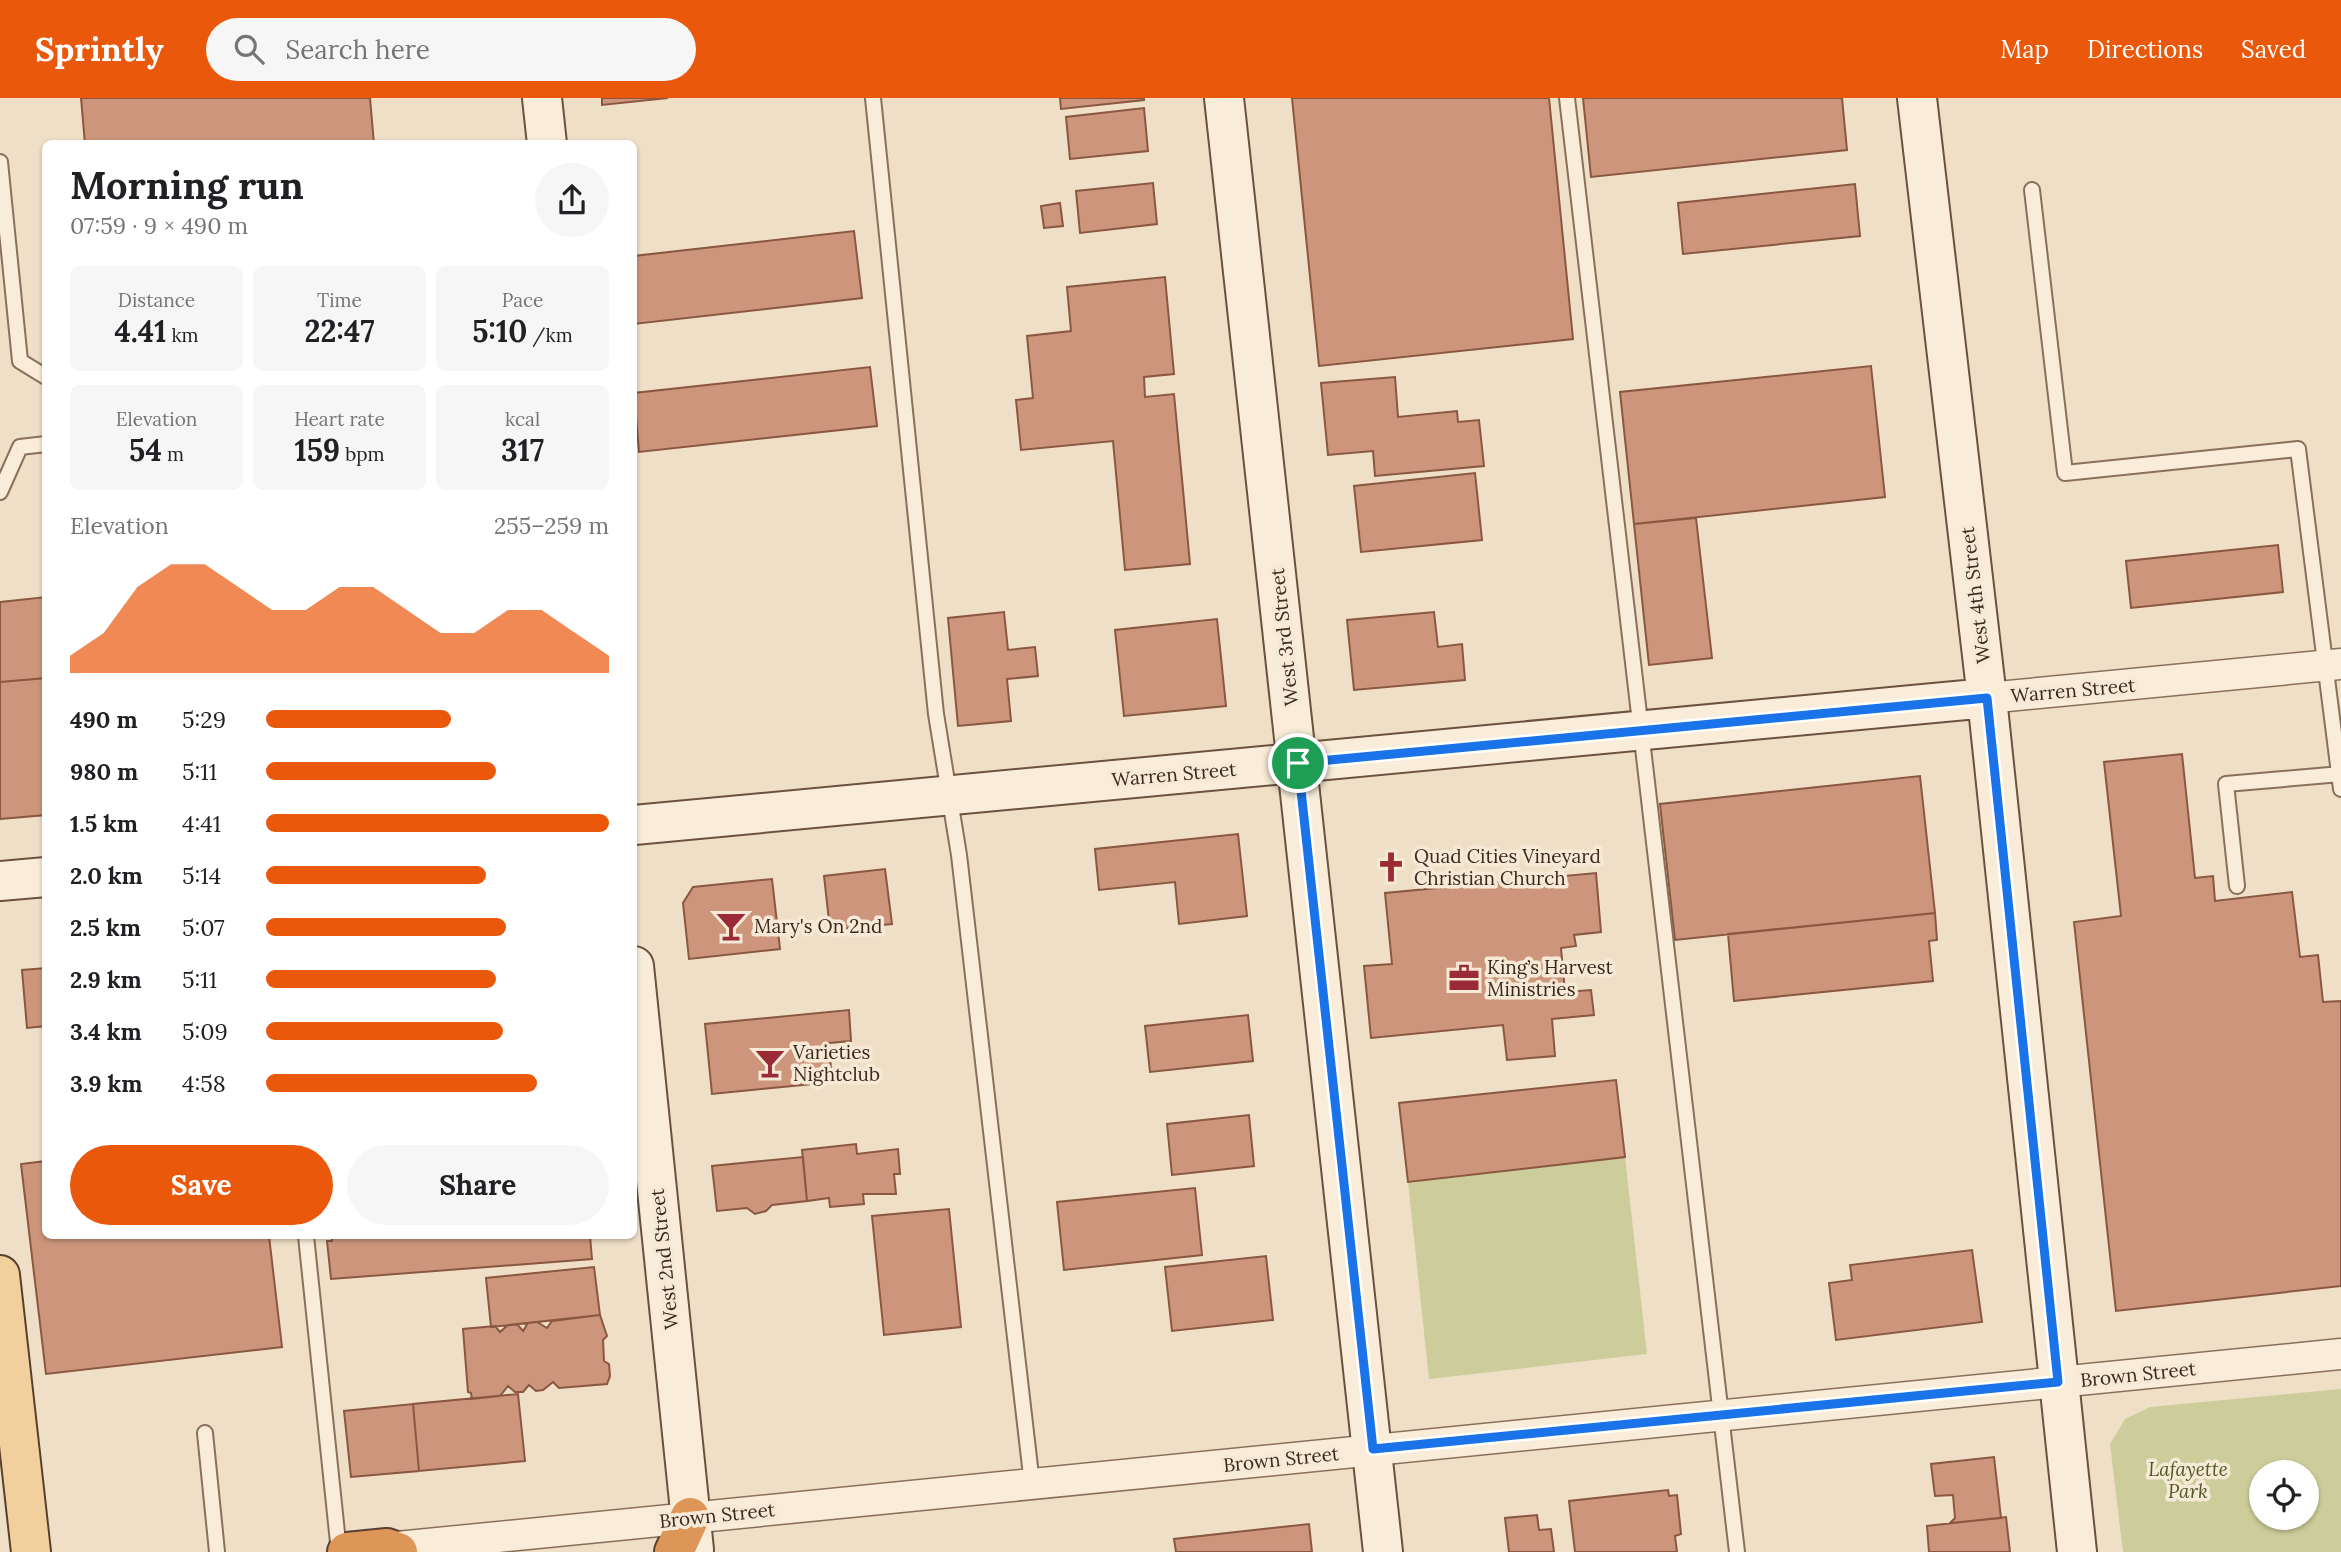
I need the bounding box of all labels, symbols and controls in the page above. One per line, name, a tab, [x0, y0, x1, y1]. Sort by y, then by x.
search box	[206, 18, 696, 81]
text: Sprintly	[35, 28, 164, 70]
icon: search	[230, 30, 268, 68]
text: Search here	[286, 33, 430, 66]
text: Map	[2000, 34, 2049, 65]
text: Directions	[2087, 34, 2203, 65]
text: Saved	[2241, 34, 2306, 65]
text: Morning run	[70, 161, 304, 209]
button: share	[535, 163, 609, 237]
text: 07:59 · 9 × 490 m	[70, 211, 248, 240]
text: Distance	[118, 288, 195, 312]
text: Time	[317, 288, 362, 312]
text: Pace	[502, 288, 543, 312]
text: 4.41	[114, 312, 166, 350]
text: 22:47	[305, 312, 374, 350]
text: 5:10	[472, 312, 527, 350]
text: km	[166, 323, 199, 347]
text: /km	[527, 323, 573, 347]
text: Elevation	[116, 407, 197, 431]
text: Heart rate	[294, 407, 385, 431]
text: kcal	[505, 407, 540, 431]
text: 54	[129, 431, 162, 469]
text: 159	[294, 431, 340, 469]
text: 317	[501, 431, 544, 469]
text: m	[162, 442, 184, 466]
text: bpm	[340, 442, 385, 466]
text: Elevation	[70, 511, 169, 540]
text: 255–259 m	[494, 511, 609, 540]
street label: West 4th Street	[1955, 525, 1995, 665]
street label: West 3rd Street	[1265, 566, 1303, 707]
street label: Warren Street	[2010, 673, 2137, 707]
text: 490 m	[70, 705, 138, 734]
text: 5:29	[182, 705, 226, 734]
pin	[1268, 733, 1328, 793]
icon: arrive	[1279, 744, 1317, 782]
text: 980 m	[70, 757, 138, 786]
text: 5:11	[182, 757, 217, 786]
street label: Warren Street	[1111, 757, 1238, 791]
text: 1.5 km	[70, 809, 138, 838]
text: 4:41	[182, 809, 221, 838]
place label: Quad Cities Vineyard Christian Church	[1414, 844, 1601, 890]
church icon: Quad Cities Vineyard Christian Church	[1374, 850, 1408, 884]
text: 2.0 km	[70, 861, 143, 890]
text: 5:14	[182, 861, 221, 890]
bar icon: Mary's On 2nd	[714, 909, 748, 943]
text: 2.5 km	[70, 913, 141, 942]
text: 5:07	[182, 913, 225, 942]
place label: Mary's On 2nd	[754, 914, 882, 938]
place label: King’s Harvest Ministries	[1487, 955, 1614, 1001]
office icon: King’s Harvest Ministries	[1447, 961, 1481, 995]
text: 2.9 km	[70, 965, 142, 994]
text: 5:11	[182, 965, 217, 994]
text: 3.4 km	[70, 1017, 142, 1046]
text: 5:09	[182, 1017, 228, 1046]
place label: Varieties Nightclub	[792, 1040, 880, 1086]
bar icon: Varieties Nightclub	[753, 1046, 787, 1080]
text: 3.9 km	[70, 1069, 142, 1098]
text: 4:58	[182, 1069, 226, 1098]
button: Save	[70, 1145, 333, 1225]
button: Share	[347, 1145, 609, 1225]
street label: West 2nd Street	[645, 1187, 683, 1331]
street label: Brown Street	[2079, 1356, 2198, 1392]
street label: Brown Street	[1222, 1441, 1341, 1477]
park label: Lafayette Park	[2148, 1457, 2228, 1503]
map controls	[2249, 1460, 2319, 1530]
button: locate	[2249, 1460, 2319, 1530]
street label: Brown Street	[658, 1497, 777, 1533]

